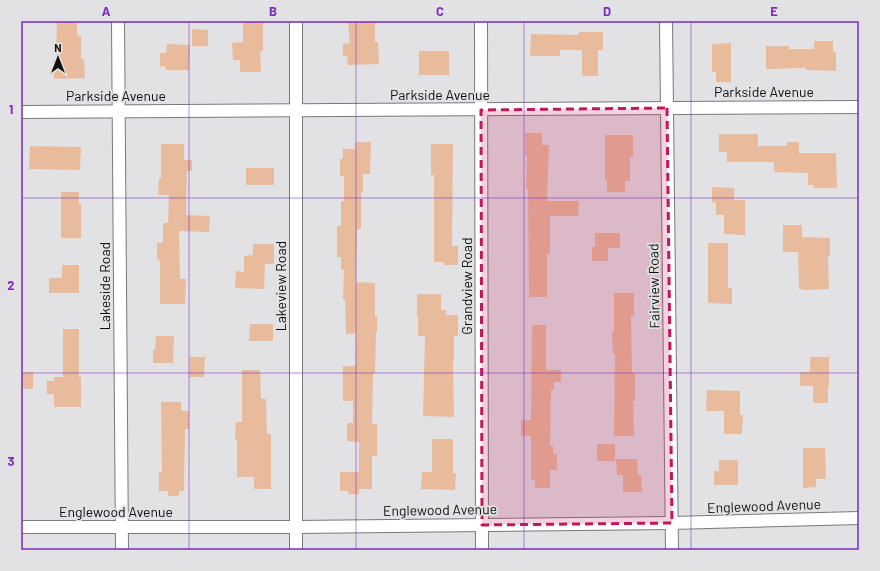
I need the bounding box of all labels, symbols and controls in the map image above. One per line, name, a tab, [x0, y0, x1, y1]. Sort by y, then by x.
text: A	[102, 3, 111, 19]
text: B	[269, 3, 277, 19]
text: C	[436, 3, 444, 19]
text: D	[603, 3, 611, 19]
text: E	[770, 3, 778, 19]
north arrow	[38, 38, 78, 78]
text: N	[54, 41, 62, 54]
street label: Parkside Avenue	[714, 83, 814, 100]
street label: Parkside Avenue	[390, 86, 490, 103]
street label: Parkside Avenue	[66, 87, 166, 104]
text: 1	[9, 101, 13, 117]
street label: Grandview Road	[458, 237, 475, 335]
street label: Lakeview Road	[272, 241, 289, 331]
street label: Lakeside Road	[96, 242, 113, 330]
street label: Fairview Road	[644, 243, 663, 329]
text: 2	[7, 277, 15, 293]
text: 3	[7, 453, 15, 469]
street label: Englewood Avenue	[707, 495, 821, 516]
street label: Englewood Avenue	[383, 500, 497, 519]
street label: Englewood Avenue	[59, 503, 173, 520]

